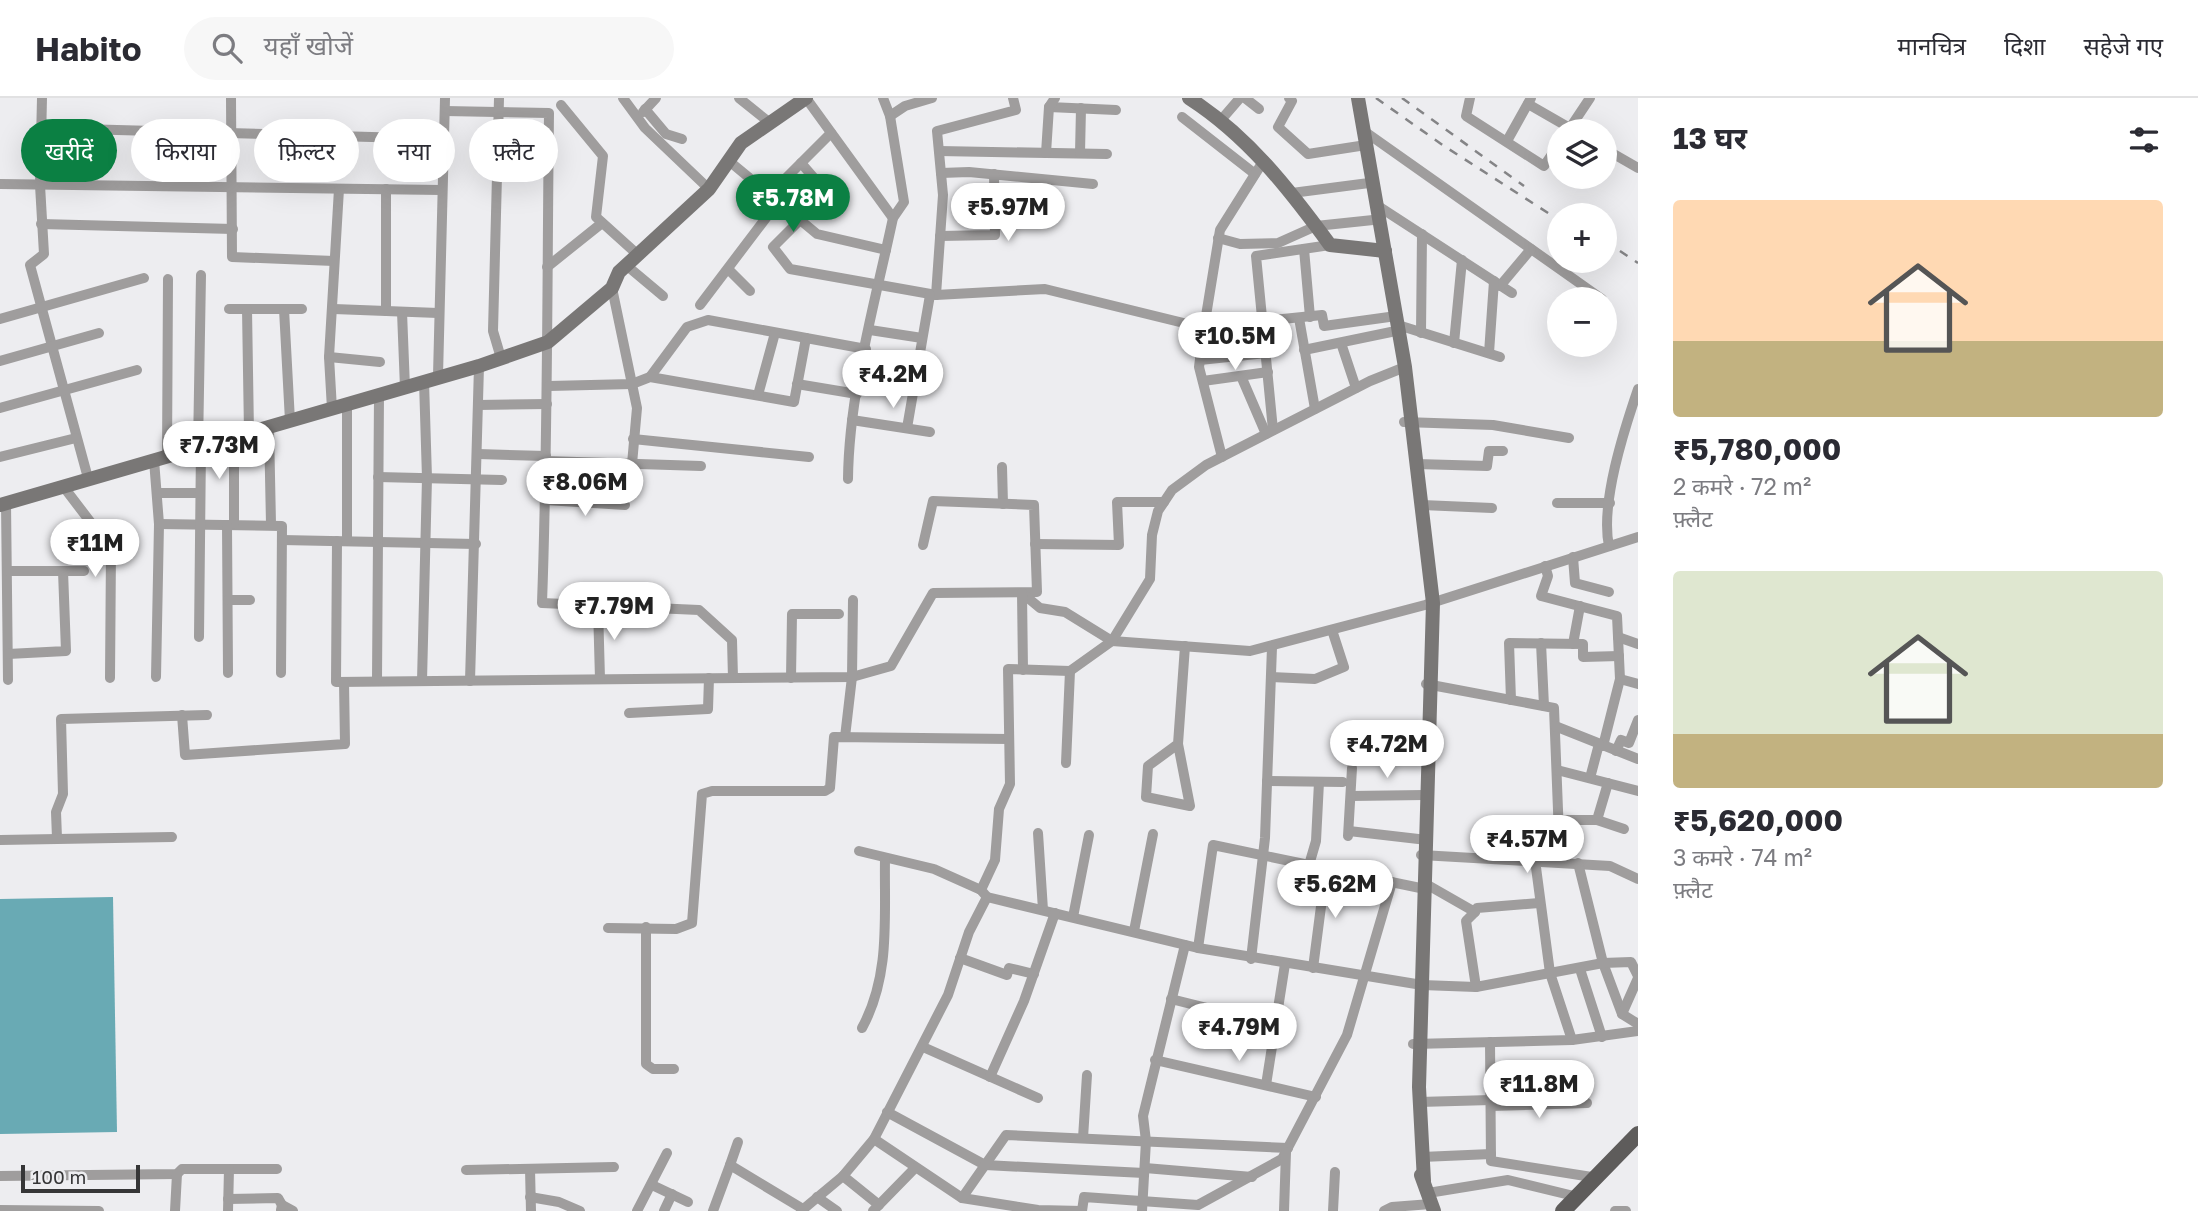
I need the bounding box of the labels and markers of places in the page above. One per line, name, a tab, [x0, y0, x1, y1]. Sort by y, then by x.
pin: ₹5.78M	[736, 174, 850, 234]
pin: ₹5.97M	[951, 184, 1065, 243]
pin: ₹10.5M	[1178, 313, 1292, 372]
pin: ₹4.2M	[844, 350, 942, 410]
pin: ₹7.73M	[162, 422, 276, 481]
pin: ₹8.06M	[528, 458, 642, 518]
pin: ₹11M	[54, 519, 136, 579]
pin: ₹7.79M	[557, 582, 671, 642]
pin: ₹4.72M	[1330, 720, 1444, 780]
pin: ₹4.57M	[1470, 816, 1584, 875]
pin: ₹5.62M	[1278, 860, 1392, 920]
pin: ₹4.79M	[1182, 1004, 1296, 1063]
pin: ₹11.8M	[1482, 1060, 1596, 1120]

